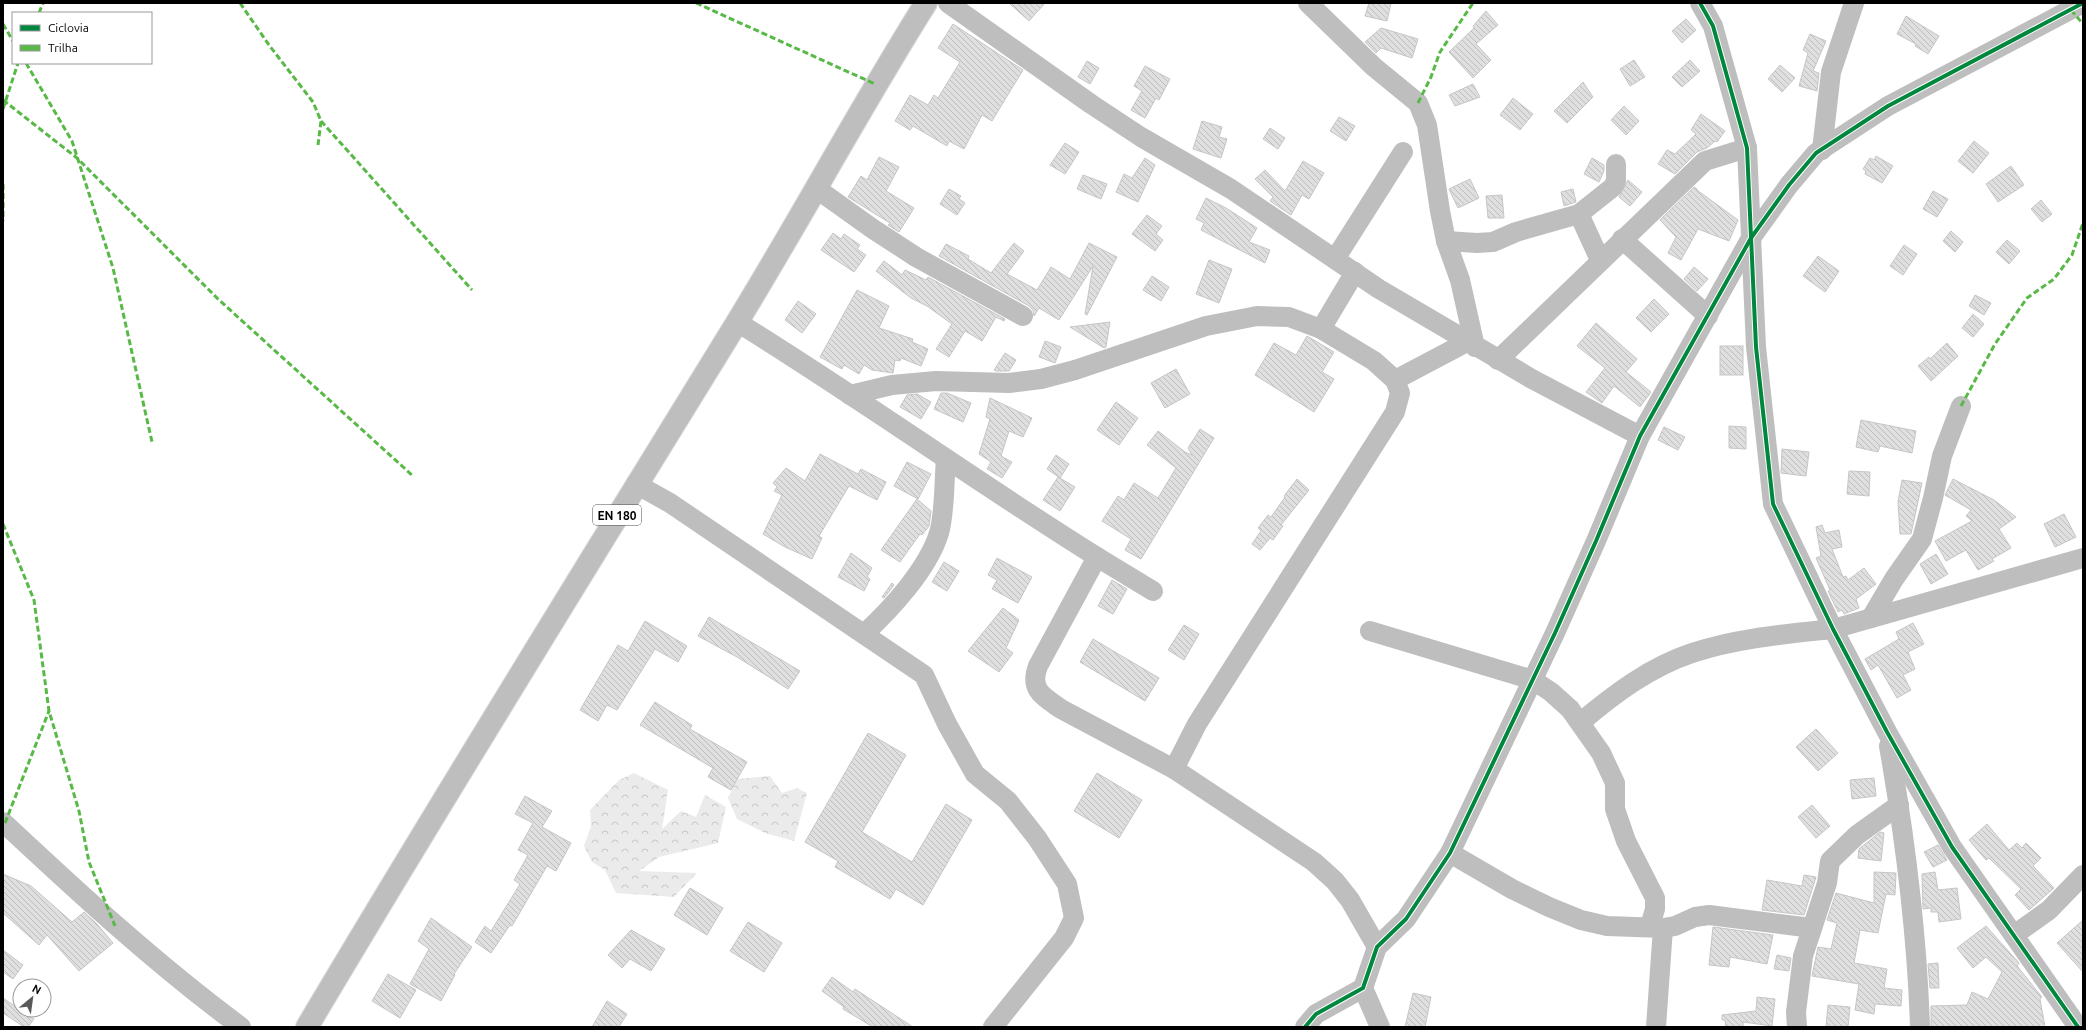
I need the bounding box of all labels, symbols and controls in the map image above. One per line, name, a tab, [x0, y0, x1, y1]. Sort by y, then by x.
legend	[12, 12, 152, 64]
text: Ciclovia	[48, 21, 89, 34]
text: Trilha	[48, 41, 78, 54]
road number: EN 180	[593, 505, 641, 525]
north arrow	[12, 978, 52, 1018]
text: N	[30, 982, 43, 996]

